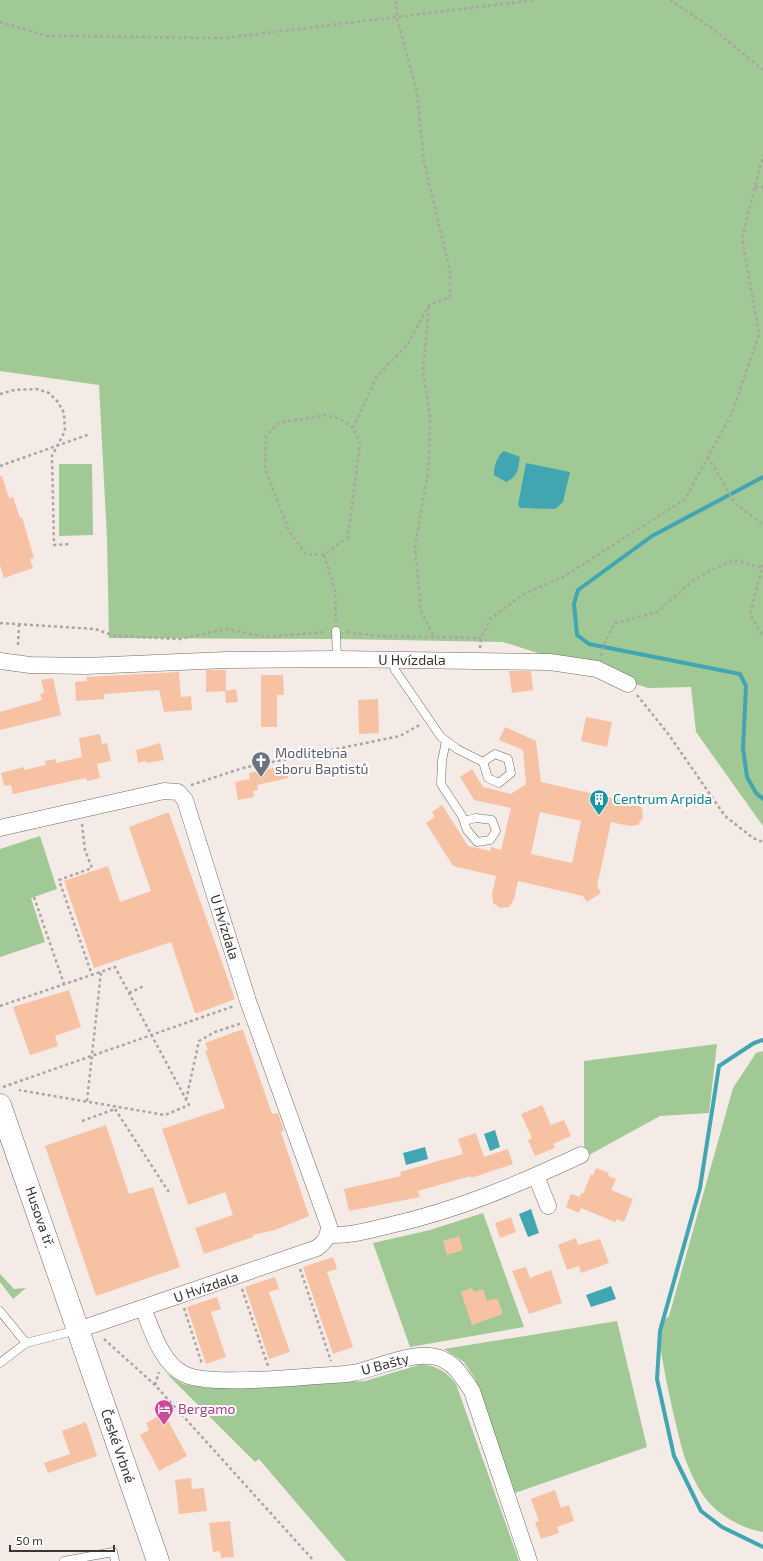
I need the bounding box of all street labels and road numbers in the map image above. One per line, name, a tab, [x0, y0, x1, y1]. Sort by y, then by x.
street label: U Hvízdala	[378, 651, 446, 668]
street label: U Hvízdala	[207, 892, 243, 962]
street label: Husova tř.	[22, 1184, 59, 1250]
street label: U Hvízdala	[171, 1268, 240, 1306]
street label: U Bašty	[359, 1349, 411, 1378]
street label: České Vrbné	[98, 1407, 139, 1485]

